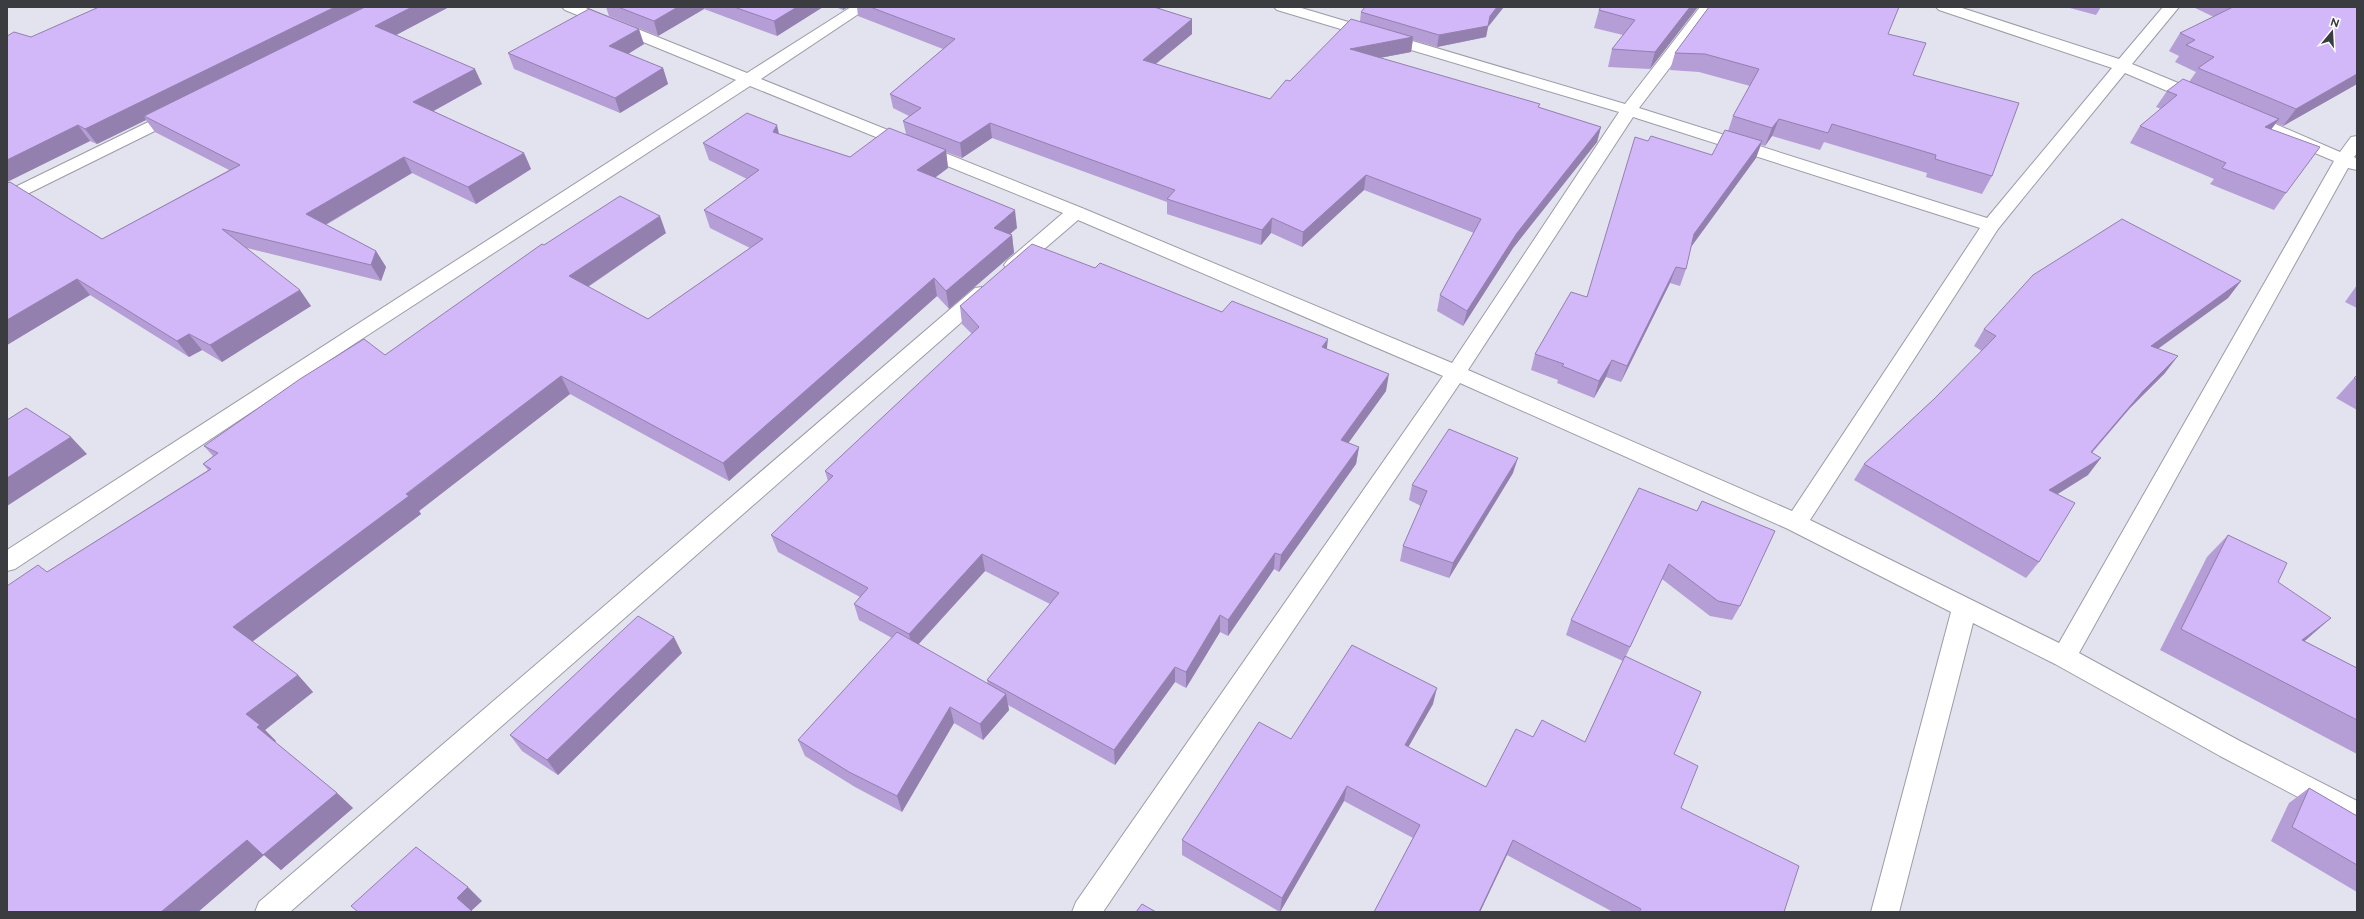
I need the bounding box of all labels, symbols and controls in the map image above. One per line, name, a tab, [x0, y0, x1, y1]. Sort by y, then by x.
north arrow	[2312, 12, 2352, 52]
text: N	[2329, 15, 2341, 30]

